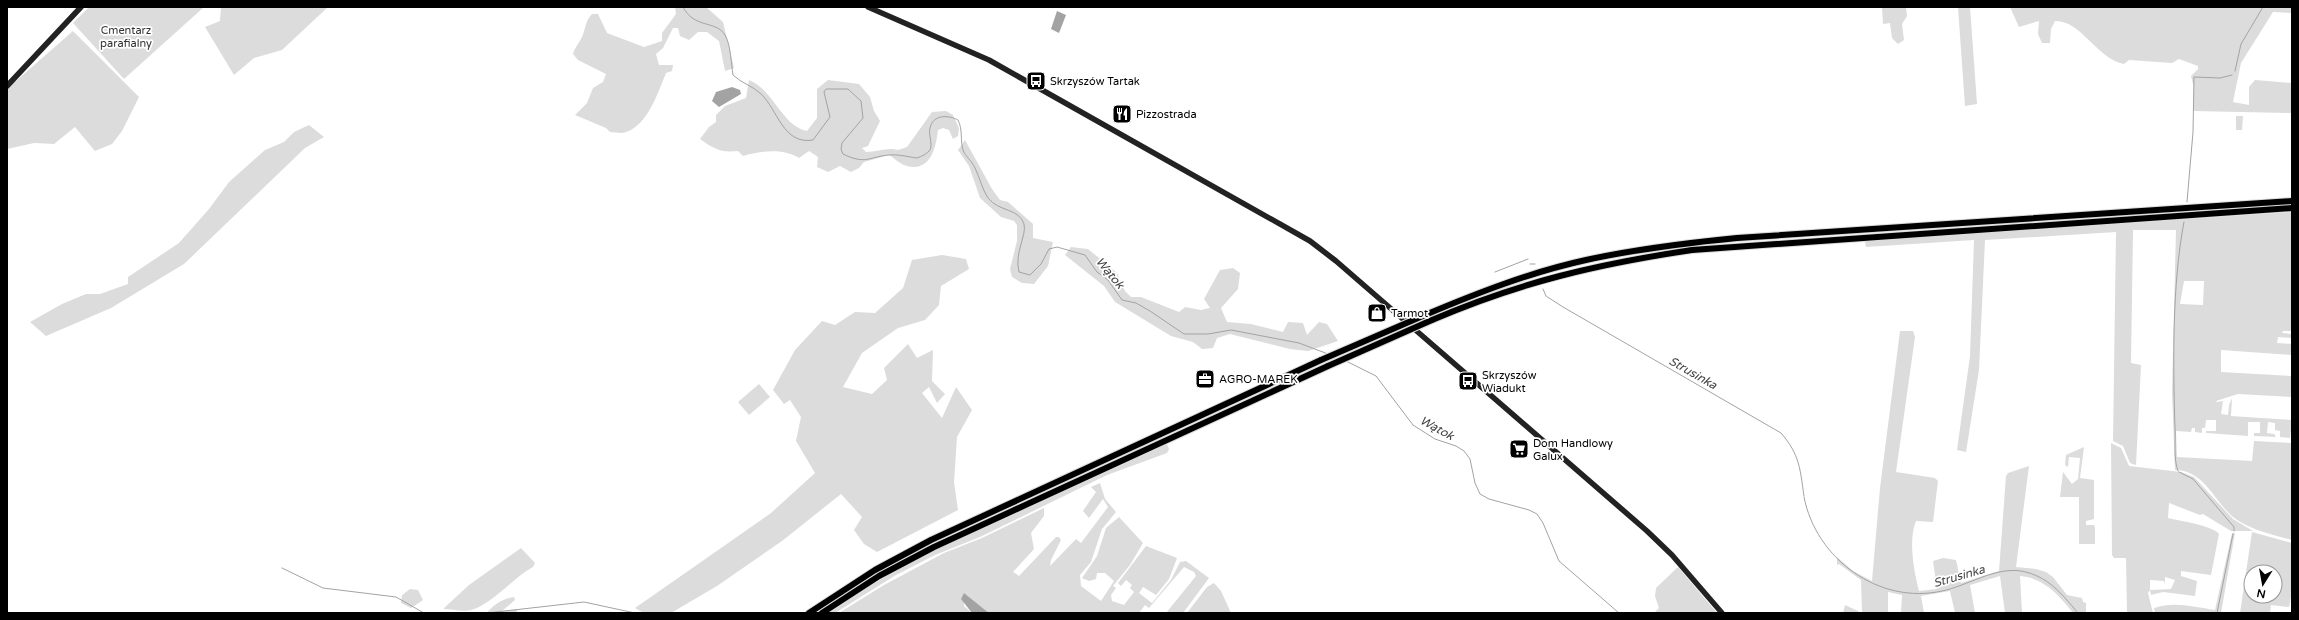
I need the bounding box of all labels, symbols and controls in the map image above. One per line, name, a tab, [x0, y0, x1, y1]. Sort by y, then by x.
park label: Cmentarz parafialny	[100, 24, 152, 50]
bus stop icon: Skrzyszów Tartak	[1025, 70, 1047, 92]
place label: Skrzyszów Tartak	[1050, 75, 1140, 88]
restaurant icon: Pizzostrada	[1111, 103, 1133, 125]
place label: Pizzostrada	[1136, 108, 1197, 121]
water label: Wątok	[1093, 255, 1128, 293]
shop icon: Tarmot	[1366, 302, 1388, 324]
place label: Tarmot	[1391, 307, 1428, 320]
water label: Strusinka	[1667, 354, 1720, 392]
office icon: AGRO-MAREK	[1194, 368, 1216, 390]
place label: Skrzyszów Wiadukt	[1482, 369, 1537, 395]
bus stop icon: Skrzyszów Wiadukt	[1457, 370, 1479, 392]
place label: AGRO-MAREK	[1219, 373, 1298, 386]
water label: Wątok	[1418, 413, 1458, 444]
place label: Dom Handlowy Galux	[1533, 437, 1613, 463]
supermarket icon: Dom Handlowy Galux	[1508, 438, 1530, 460]
water label: Strusinka	[1932, 562, 1987, 590]
north arrow	[2243, 564, 2283, 604]
text: N	[2256, 586, 2267, 601]

